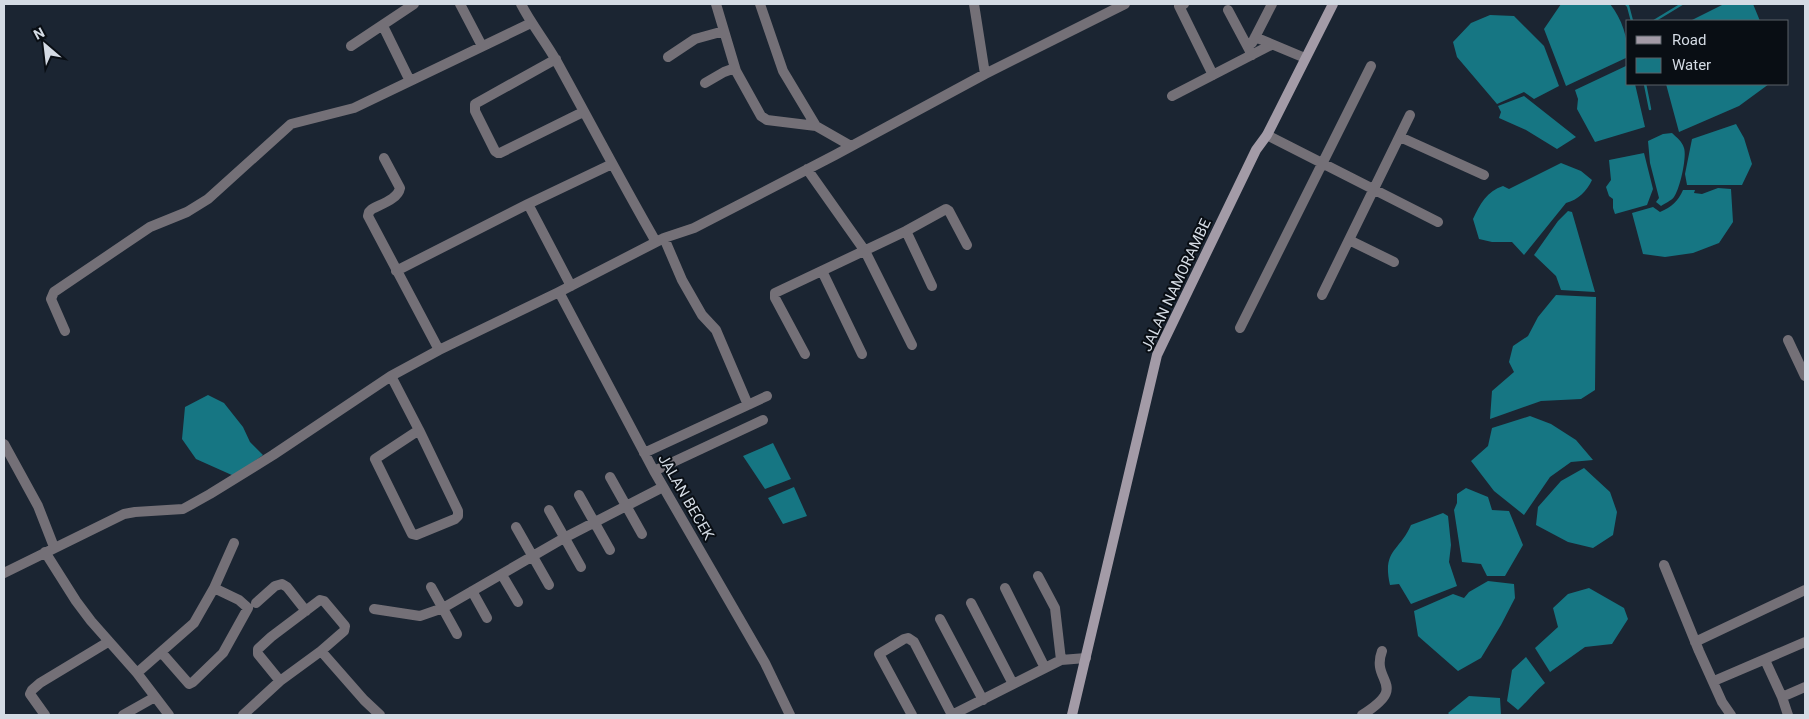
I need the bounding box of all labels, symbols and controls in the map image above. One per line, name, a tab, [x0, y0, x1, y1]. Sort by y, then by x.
north arrow	[20, 20, 70, 70]
legend	[1626, 20, 1789, 85]
text: N	[31, 24, 47, 43]
text: Road	[1672, 31, 1706, 49]
text: Water	[1672, 56, 1711, 74]
street label: JALAN NAMORAMBE	[1137, 215, 1215, 354]
street label: JALAN BECEK	[654, 451, 718, 544]

